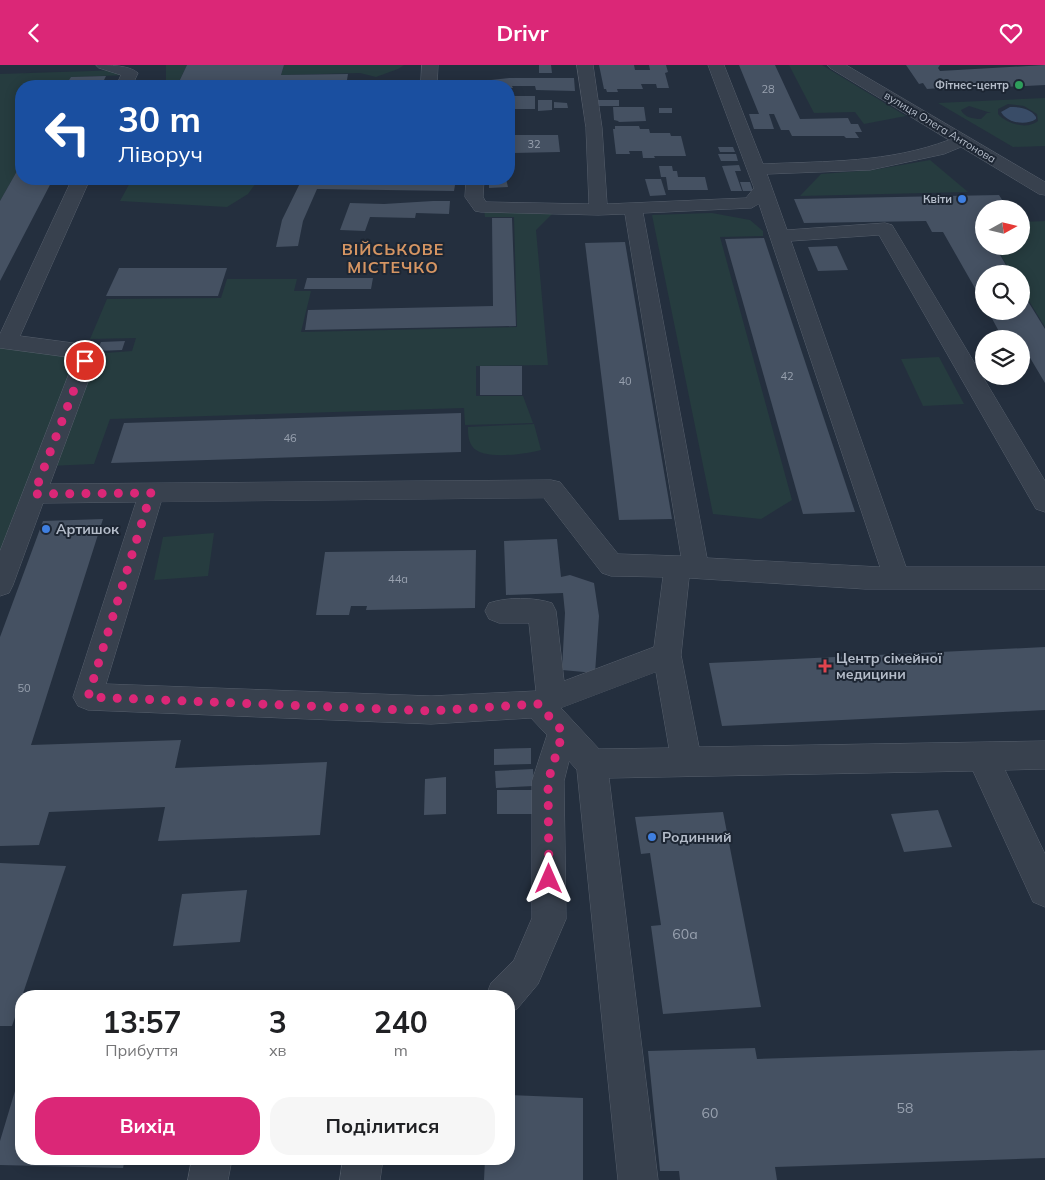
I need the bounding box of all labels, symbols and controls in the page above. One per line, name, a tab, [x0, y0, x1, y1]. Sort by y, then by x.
icon: back	[20, 19, 48, 47]
text: Drivr	[497, 19, 548, 47]
icon: heart	[997, 19, 1025, 47]
place label: Фітнес-центр	[935, 78, 1009, 92]
marker: Фітнес-центр	[1013, 79, 1025, 91]
house number: 28	[761, 82, 775, 96]
street label: вулиця Олега Антонова	[882, 88, 998, 166]
text: 30 m	[118, 97, 201, 141]
icon: left	[35, 100, 100, 165]
house number: 32	[527, 137, 541, 151]
text: Ліворуч	[118, 140, 203, 168]
place label: Квіти	[923, 192, 952, 206]
marker: Квіти	[956, 193, 968, 205]
north arrow	[975, 200, 1030, 255]
map controls	[975, 200, 1030, 385]
district label: ВІЙСЬКОВЕ МІСТЕЧКО	[342, 239, 444, 277]
button: search	[975, 265, 1030, 320]
button: layers	[975, 330, 1030, 385]
pin	[64, 340, 106, 382]
icon: arrive	[71, 347, 99, 375]
house number: 42	[780, 369, 794, 383]
house number: 40	[618, 374, 632, 388]
house number: 46	[283, 431, 297, 445]
place label: Артишок	[56, 520, 120, 538]
marker: Артишок	[40, 523, 52, 535]
house number: 44а	[388, 572, 408, 586]
place label: Центр сімейної медицини	[836, 649, 943, 683]
marker: Центр сімейної медицини	[818, 659, 832, 673]
house number: 50	[17, 681, 31, 695]
place label: Родинний	[662, 828, 732, 846]
marker: Родинний	[646, 831, 658, 843]
position arrow	[522, 852, 574, 904]
house number: 60а	[672, 925, 698, 943]
text: 13:57	[102, 1003, 182, 1041]
text: 3	[269, 1003, 287, 1041]
text: 240	[374, 1003, 428, 1041]
text: Прибуття	[105, 1040, 178, 1060]
text: хв	[269, 1040, 287, 1060]
text: m	[394, 1040, 408, 1060]
button: Вихід	[35, 1097, 260, 1155]
button: Поділитися	[270, 1097, 495, 1155]
house number: 58	[897, 1099, 913, 1117]
house number: 60	[702, 1104, 718, 1122]

